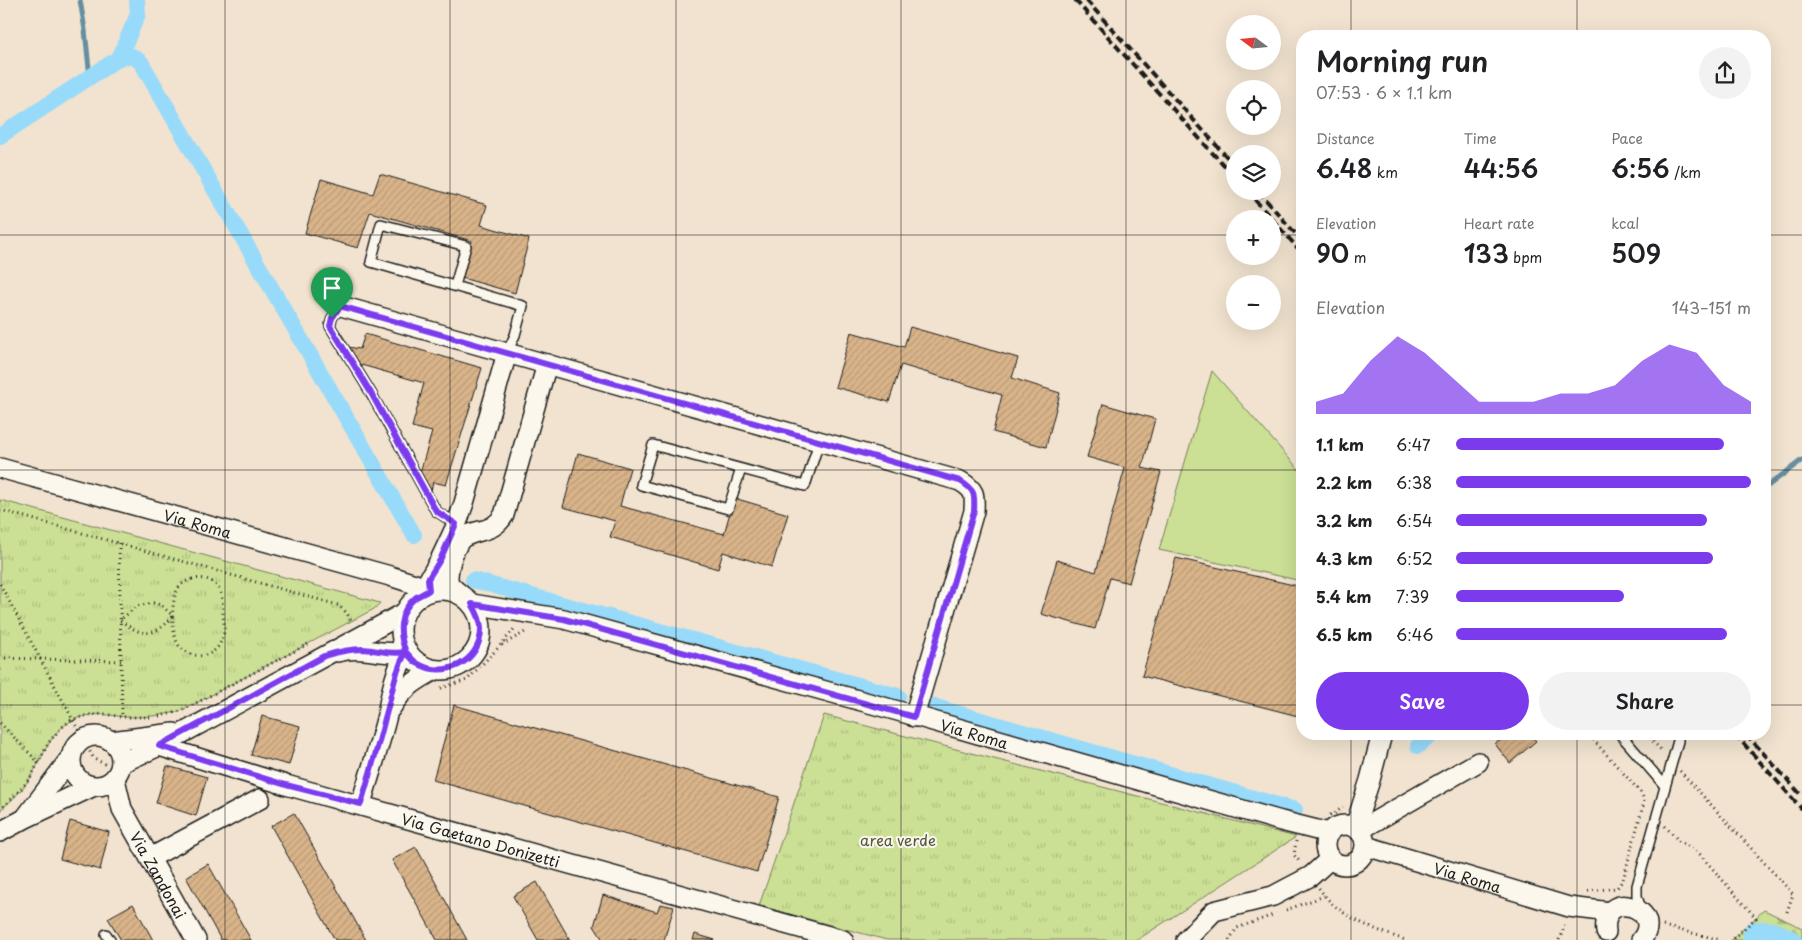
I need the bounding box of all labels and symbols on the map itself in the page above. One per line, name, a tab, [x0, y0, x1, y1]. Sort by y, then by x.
north arrow	[1226, 15, 1281, 70]
pin	[311, 267, 353, 318]
street label: Via Roma	[161, 502, 234, 543]
street label: Via Roma	[938, 712, 1011, 754]
street label: Via Gaetano Donizetti	[399, 806, 563, 872]
street label: Via Zandonai	[125, 827, 193, 922]
park label: area verde	[860, 828, 936, 851]
street label: Via Roma	[1431, 856, 1504, 898]

